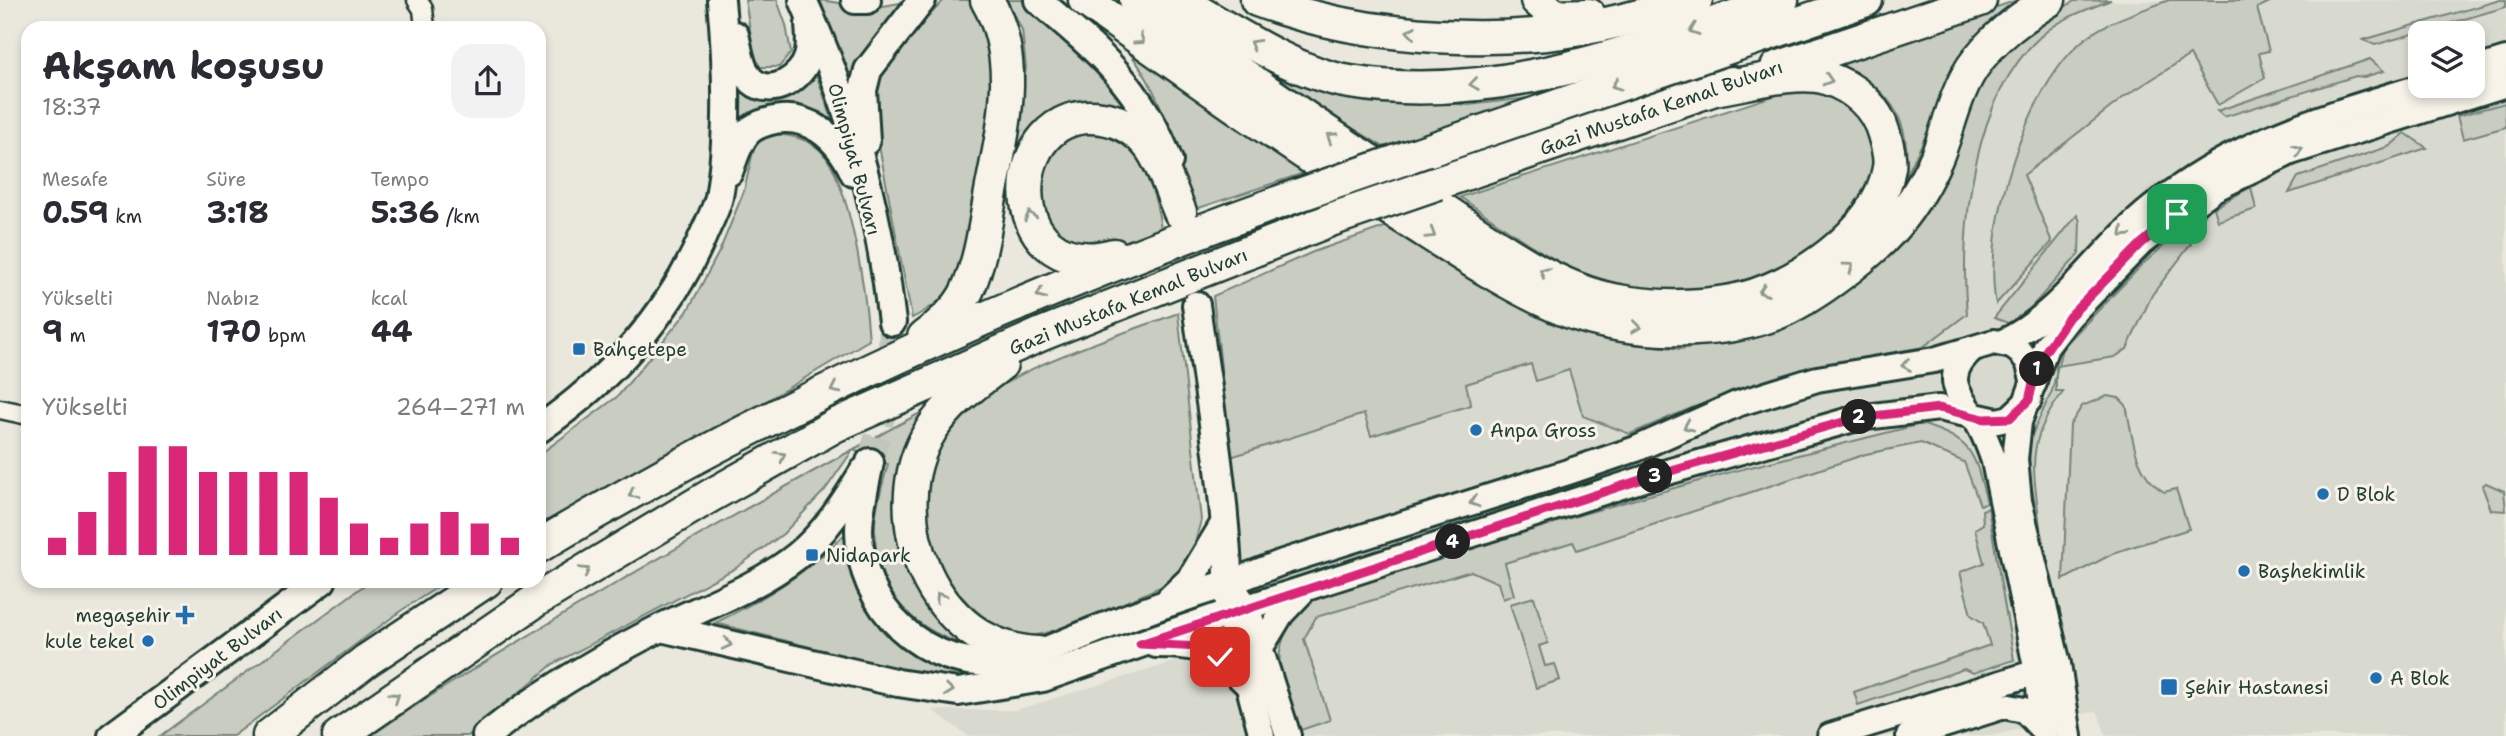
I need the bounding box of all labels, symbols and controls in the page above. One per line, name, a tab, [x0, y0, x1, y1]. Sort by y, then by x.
map controls	[2408, 21, 2485, 98]
button: layers	[2408, 21, 2485, 98]
one-way arrow	[1688, 22, 1700, 36]
one-way arrow	[1405, 25, 1417, 40]
one-way arrow	[1133, 31, 1145, 44]
one-way arrow	[1249, 39, 1262, 52]
text: Akşam koşusu	[42, 40, 325, 91]
button: share	[451, 44, 525, 118]
street label: Gazi Mustafa Kemal Bulvarı	[1536, 54, 1786, 161]
one-way arrow	[1822, 72, 1834, 87]
one-way arrow	[1468, 77, 1479, 92]
one-way arrow	[1611, 77, 1623, 91]
street label: Olimpiyat Bulvarı	[822, 80, 887, 238]
text: 18:37	[42, 92, 102, 122]
one-way arrow	[1326, 132, 1339, 145]
one-way arrow	[2291, 145, 2303, 159]
text: Mesafe	[42, 167, 108, 192]
text: Süre	[206, 167, 246, 192]
text: Tempo	[371, 167, 429, 192]
pin	[2147, 184, 2207, 244]
text: 0.59	[42, 192, 109, 233]
text: 3:18	[206, 192, 269, 233]
text: 5:36	[371, 192, 439, 233]
icon: arrive	[2158, 195, 2196, 233]
text: km	[109, 204, 142, 229]
text: /km	[439, 204, 480, 229]
one-way arrow	[1024, 210, 1039, 222]
one-way arrow	[2119, 225, 2132, 238]
one-way arrow	[1424, 226, 1437, 239]
street label: Gazi Mustafa Kemal Bulvarı	[1005, 242, 1251, 361]
one-way arrow	[1841, 263, 1853, 275]
one-way arrow	[1538, 268, 1551, 281]
one-way arrow	[1757, 283, 1770, 297]
text: Yükselti	[42, 286, 113, 311]
text: Nabız	[206, 286, 260, 311]
text: kcal	[371, 286, 408, 311]
one-way arrow	[1036, 286, 1048, 300]
text: 9	[42, 311, 63, 352]
text: 170	[206, 311, 261, 352]
text: 44	[371, 311, 413, 352]
one-way arrow	[1631, 319, 1642, 334]
text: m	[63, 323, 86, 348]
text: bpm	[261, 323, 306, 348]
place label: Bahçetepe	[593, 337, 687, 362]
marker: Bahçetepe	[571, 341, 587, 357]
pin: 1	[2020, 352, 2054, 386]
text: 1	[2032, 356, 2041, 381]
one-way arrow	[1900, 357, 1912, 372]
one-way arrow	[829, 381, 842, 395]
text: Yükselti	[42, 392, 128, 422]
text: 264–271 m	[396, 392, 525, 422]
pin: 2	[1842, 400, 1876, 434]
text: 2	[1852, 404, 1865, 429]
place label: Anpa Gross	[1490, 418, 1596, 443]
one-way arrow	[1682, 418, 1695, 432]
marker: Anpa Gross	[1468, 422, 1484, 438]
one-way arrow	[774, 451, 786, 464]
pin: 3	[1638, 458, 1672, 494]
text: 3	[1648, 463, 1661, 488]
place label: D Blok	[2337, 482, 2396, 507]
one-way arrow	[627, 486, 640, 499]
marker: D Blok	[2315, 486, 2331, 502]
one-way arrow	[1468, 494, 1480, 508]
pin: 4	[1436, 524, 1470, 560]
text: 4	[1446, 529, 1459, 554]
place label: Nidapark	[826, 543, 911, 568]
marker: Nidapark	[804, 547, 820, 563]
place label: Başhekimlik	[2258, 559, 2366, 584]
marker: Başhekimlik	[2236, 563, 2252, 579]
one-way arrow	[577, 566, 590, 579]
one-way arrow	[935, 592, 948, 605]
street label: Olimpiyat Bulvarı	[147, 601, 287, 715]
place label: megaşehir	[75, 603, 171, 628]
marker: megaşehir	[177, 607, 193, 623]
pin	[1190, 627, 1250, 687]
place label: kule tekel	[45, 629, 134, 654]
marker: kule tekel	[140, 633, 156, 649]
one-way arrow	[721, 635, 733, 650]
icon: check	[1201, 638, 1239, 676]
place label: A Blok	[2390, 666, 2450, 691]
marker: A Blok	[2368, 670, 2384, 686]
place label: Şehir Hastanesi	[2185, 675, 2329, 700]
marker: Şehir Hastanesi	[2159, 677, 2179, 697]
one-way arrow	[944, 683, 955, 698]
one-way arrow	[387, 693, 400, 705]

